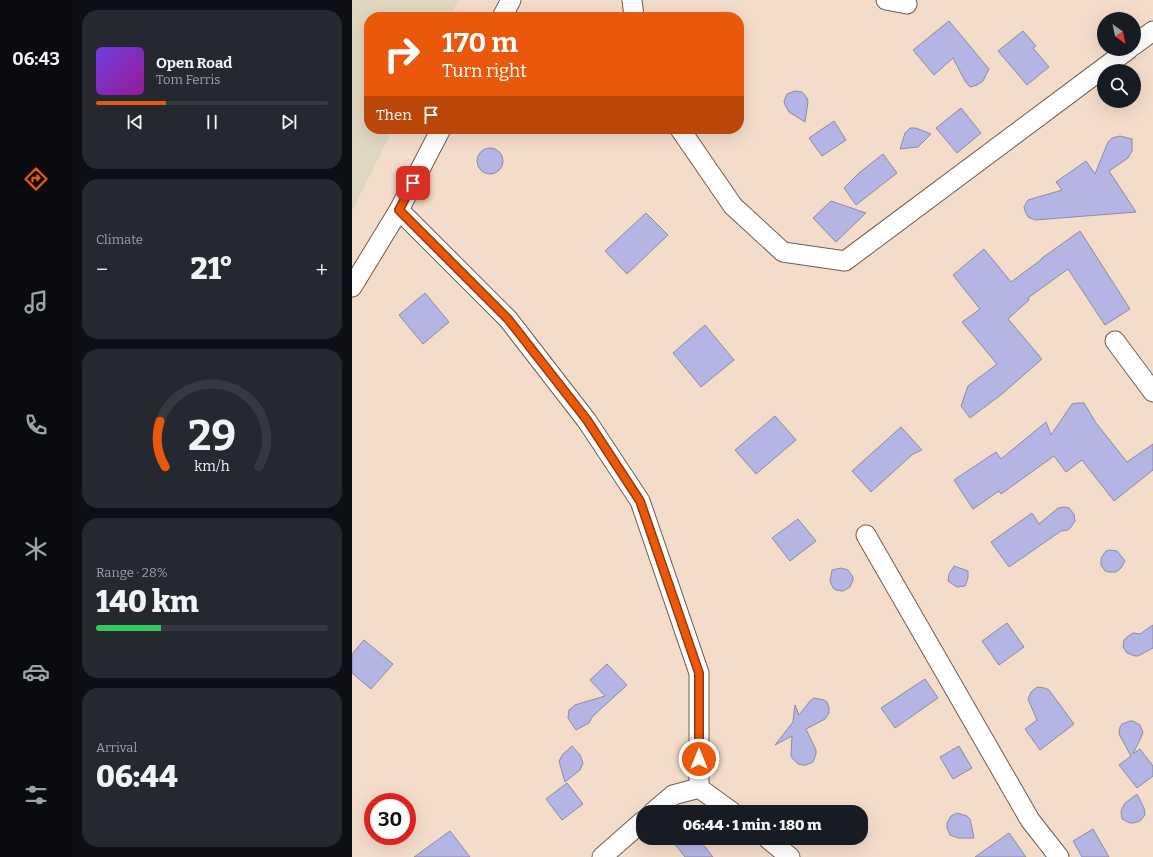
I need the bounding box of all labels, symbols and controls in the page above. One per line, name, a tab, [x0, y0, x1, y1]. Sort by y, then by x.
north arrow	[1097, 12, 1141, 56]
map controls	[1097, 12, 1141, 108]
text: 170 m	[442, 26, 518, 59]
icon: right	[376, 28, 428, 80]
text: 06:43	[12, 48, 60, 70]
text: Open Road	[156, 54, 232, 72]
text: Turn right	[442, 60, 527, 82]
button: search	[1097, 64, 1141, 108]
text: Tom Ferris	[156, 72, 220, 87]
icon: arrive	[420, 104, 442, 126]
text: Then	[376, 106, 412, 124]
icon: previous	[124, 111, 146, 133]
icon: pause	[201, 111, 223, 133]
icon: next	[278, 111, 300, 133]
icon: directions	[22, 165, 50, 193]
pin	[396, 166, 430, 200]
icon: arrive	[402, 172, 424, 194]
text: Climate	[96, 232, 143, 247]
text: 21°	[191, 251, 233, 287]
text: −	[96, 256, 108, 283]
text: +	[315, 256, 328, 283]
icon: music	[22, 288, 50, 316]
text: 29	[188, 410, 236, 460]
icon: phone	[22, 411, 50, 439]
text: km/h	[194, 457, 230, 474]
icon: climate	[22, 535, 50, 563]
text: Range · 28%	[96, 565, 168, 580]
text: 140 km	[96, 584, 198, 620]
icon: car	[22, 658, 50, 686]
position arrow	[678, 738, 720, 780]
text: Arrival	[96, 740, 137, 755]
text: 06:44	[96, 759, 178, 795]
icon: filters	[22, 781, 50, 809]
speed limit sign: 30	[364, 793, 416, 845]
text: 06:44 · 1 min · 180 m	[683, 816, 821, 834]

